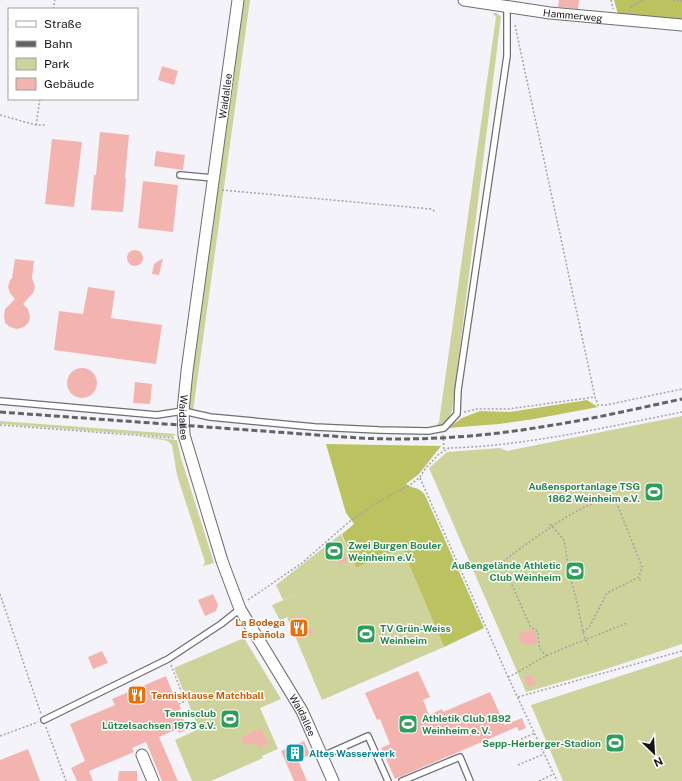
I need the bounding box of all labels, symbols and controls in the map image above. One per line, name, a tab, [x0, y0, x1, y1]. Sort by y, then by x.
street label: Hammerweg	[542, 6, 603, 24]
legend	[8, 8, 138, 100]
text: Straße	[44, 17, 82, 31]
text: Bahn	[44, 37, 73, 51]
text: Park	[44, 57, 70, 71]
street label: Waidallee	[216, 72, 234, 119]
text: Gebäude	[44, 77, 94, 91]
street label: Waidallee	[177, 394, 191, 442]
place label: Außensportanlage TSG 1862 Weinheim e.V.	[528, 480, 640, 504]
sports icon: Außensportanlage TSG 1862 Weinheim e.V.	[643, 481, 665, 503]
place label: Zwei Burgen Bouler Weinheim e.V.	[348, 539, 441, 563]
sports icon: Zwei Burgen Bouler Weinheim e.V.	[323, 540, 345, 562]
place label: Außengelände Athletic Club Weinheim	[451, 559, 562, 583]
sports icon: Außengelände Athletic Club Weinheim	[564, 560, 586, 582]
place label: La Bodega Española	[235, 616, 285, 640]
restaurant icon: La Bodega Española	[288, 617, 310, 639]
place label: TV Grün-Weiss Weinheim	[380, 622, 451, 646]
sports icon: TV Grün-Weiss Weinheim	[355, 623, 377, 645]
restaurant icon: Tennisklause Matchball	[126, 684, 148, 706]
place label: Tennisklause Matchball	[151, 689, 264, 701]
street label: Waidallee	[287, 692, 319, 738]
place label: Tennisclub Lützelsachsen 1973 e.V.	[102, 707, 216, 731]
sports icon: Tennisclub Lützelsachsen 1973 e.V.	[219, 708, 241, 730]
place label: Athletik Club 1892 Weinheim e. V.	[422, 712, 511, 736]
sports icon: Athletik Club 1892 Weinheim e. V.	[397, 713, 419, 735]
sports icon: Sepp-Herberger-Stadion	[604, 732, 626, 754]
north arrow	[634, 733, 674, 773]
place label: Sepp-Herberger-Stadion	[482, 737, 601, 749]
building icon: Altes Wasserwerk	[284, 742, 306, 764]
place label: Altes Wasserwerk	[309, 747, 395, 759]
text: N	[652, 755, 665, 769]

